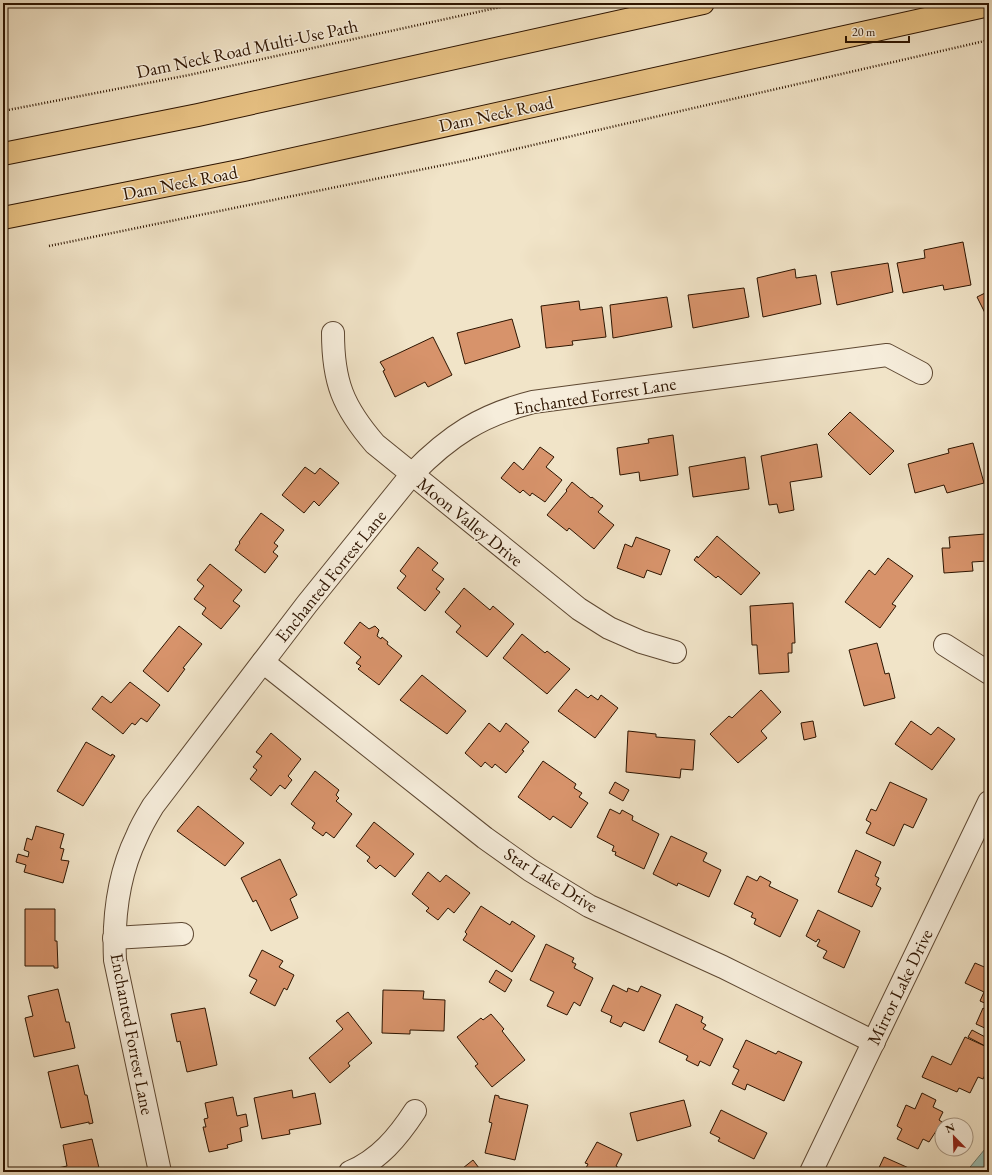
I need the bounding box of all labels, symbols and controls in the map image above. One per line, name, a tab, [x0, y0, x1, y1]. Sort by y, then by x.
street label: Dam Neck Road Multi-Use Path	[134, 14, 360, 83]
scale bar	[846, 18, 909, 44]
text: 20 m	[852, 24, 876, 40]
street label: Dam Neck Road	[437, 90, 556, 137]
street label: Dam Neck Road	[121, 160, 240, 205]
street label: Enchanted Forrest Lane	[512, 371, 678, 420]
street label: Moon Valley Drive	[413, 472, 528, 571]
street label: Enchanted Forrest Lane	[270, 505, 391, 647]
street label: Star Lake Drive	[500, 842, 602, 917]
street label: Mirror Lake Drive	[862, 925, 938, 1049]
street label: Enchanted Forrest Lane	[106, 951, 159, 1117]
north arrow	[934, 1117, 974, 1157]
text: N	[943, 1120, 957, 1136]

